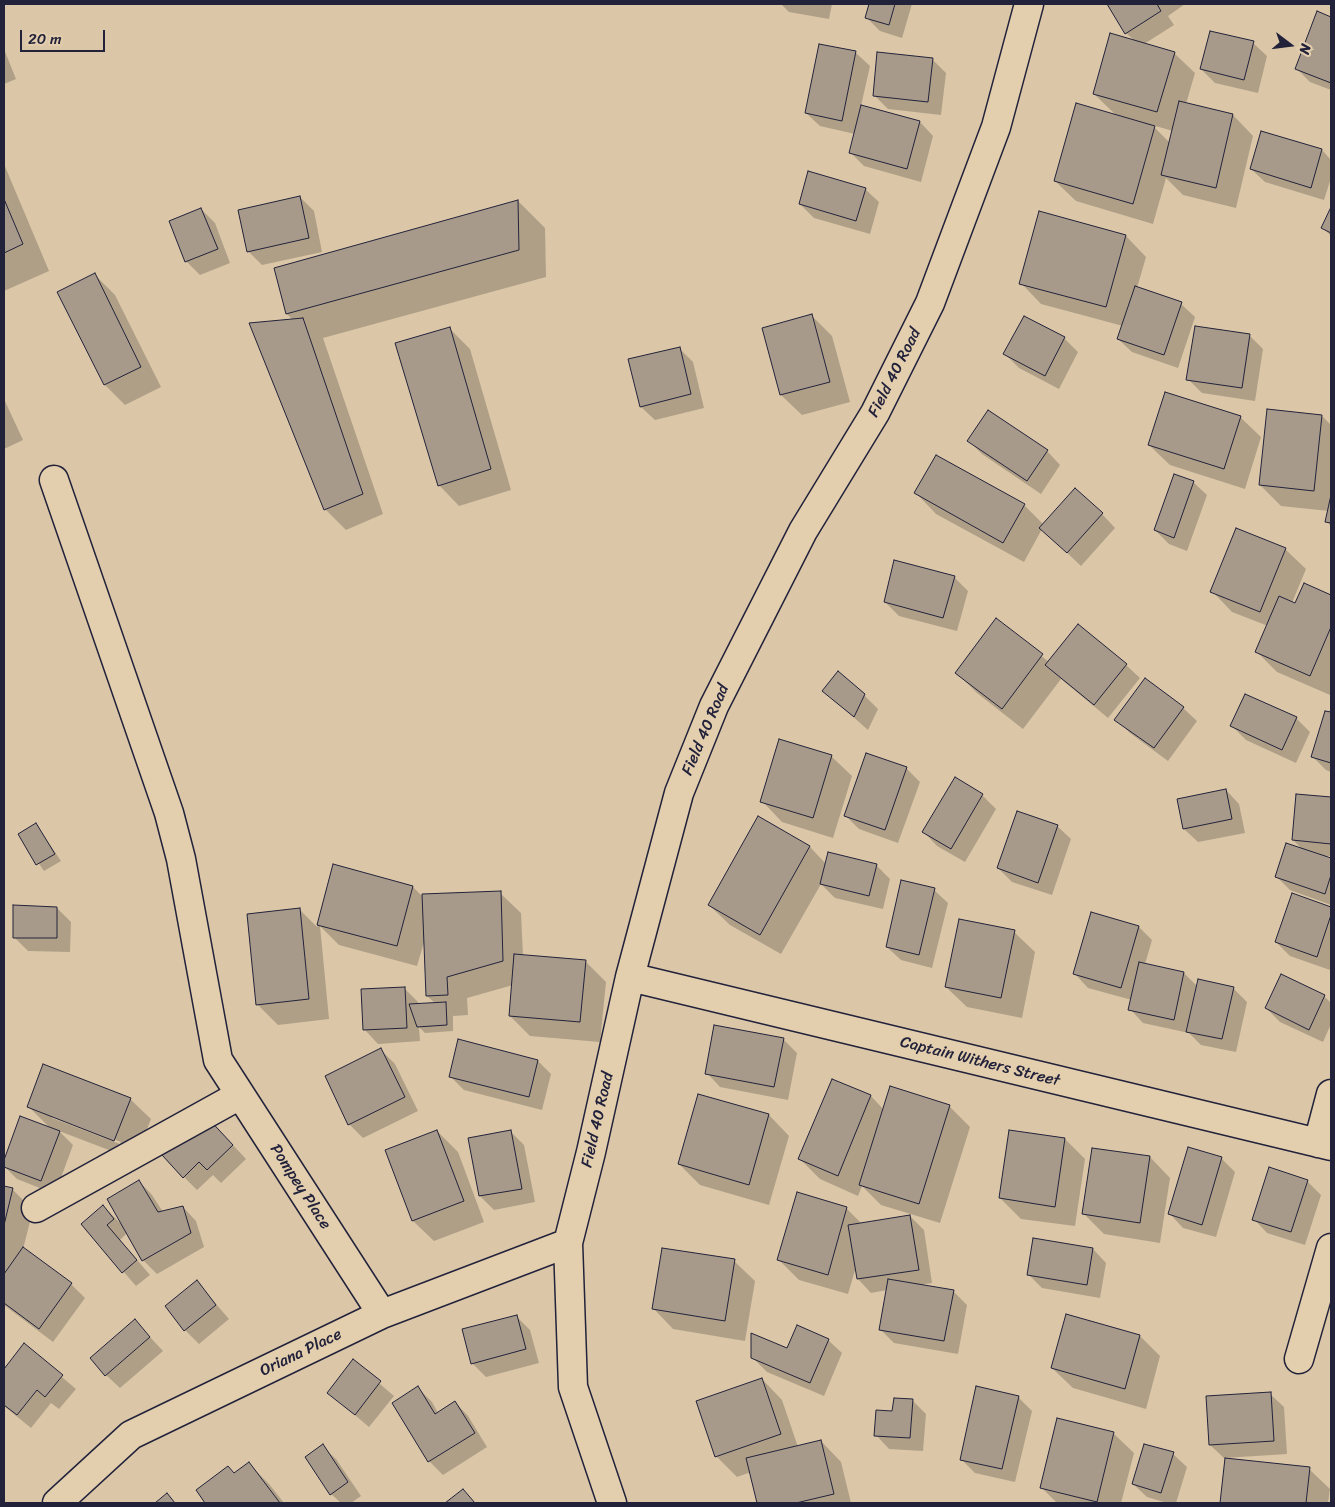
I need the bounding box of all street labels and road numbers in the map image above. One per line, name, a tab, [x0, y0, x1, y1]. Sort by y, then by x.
street label: Field 40 Road	[864, 325, 926, 421]
street label: Field 40 Road	[678, 682, 734, 778]
street label: Captain Withers Street	[898, 1033, 1062, 1091]
street label: Field 40 Road	[578, 1071, 618, 1169]
street label: Pompey Place	[265, 1141, 335, 1233]
street label: Oriana Place	[257, 1325, 345, 1381]

